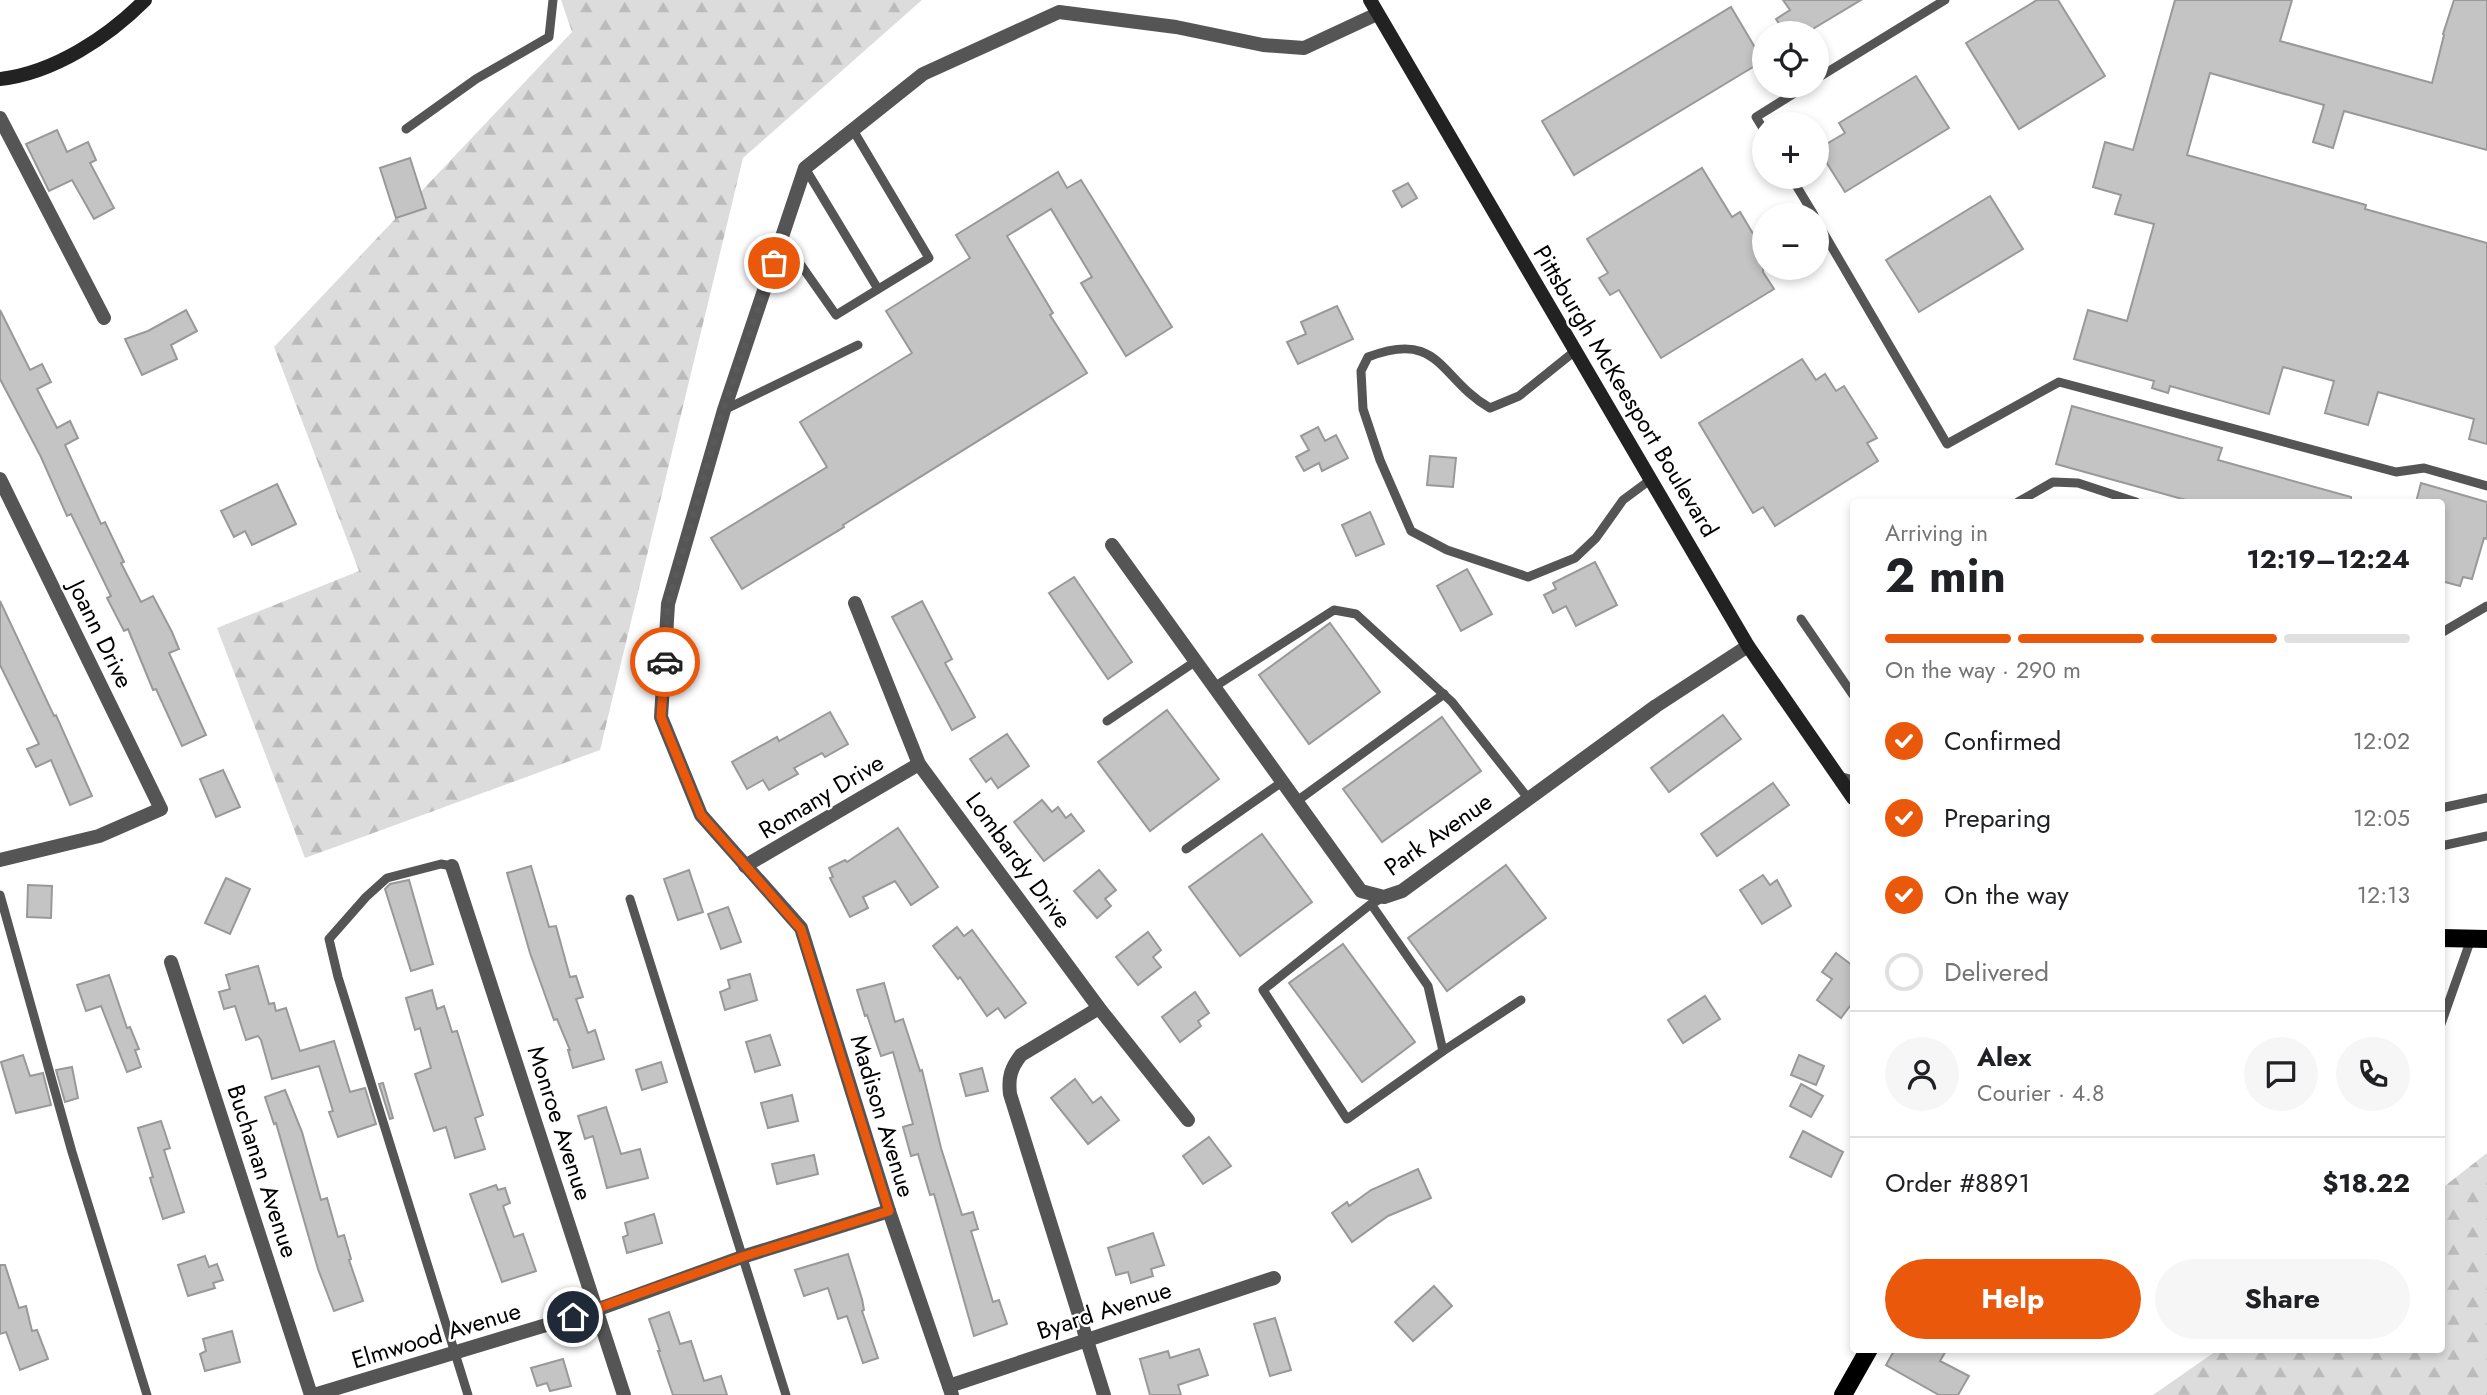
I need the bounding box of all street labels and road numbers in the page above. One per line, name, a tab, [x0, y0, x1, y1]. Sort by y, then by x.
street label: Pittsburgh McKeesport Boulevard	[1525, 238, 1727, 544]
street label: Joann Drive	[58, 571, 142, 694]
street label: Romany Drive	[752, 745, 890, 847]
street label: Park Avenue	[1377, 784, 1499, 884]
street label: Lombardy Drive	[958, 785, 1080, 935]
street label: Madison Avenue	[842, 1030, 924, 1202]
street label: Monroe Avenue	[519, 1041, 601, 1205]
street label: Buchanan Avenue	[218, 1080, 308, 1262]
street label: Byard Avenue	[1032, 1272, 1176, 1348]
street label: Elmwood Avenue	[347, 1293, 525, 1377]

